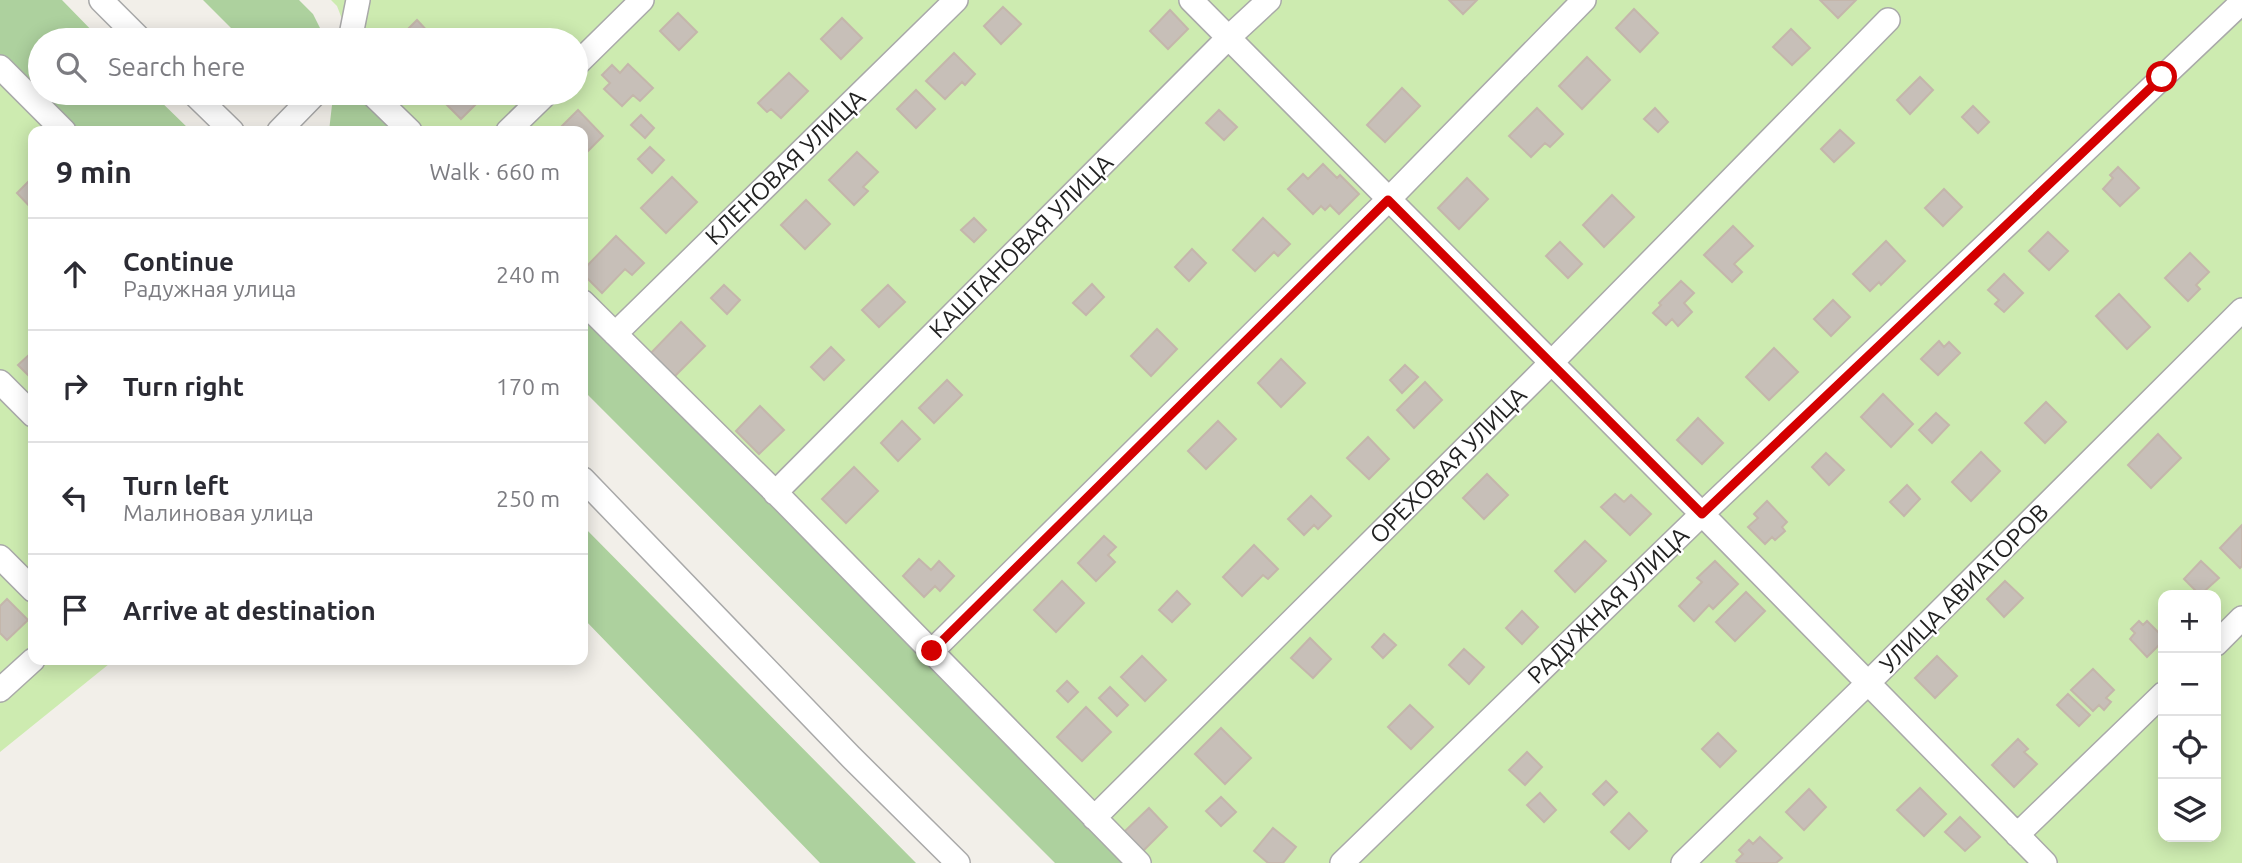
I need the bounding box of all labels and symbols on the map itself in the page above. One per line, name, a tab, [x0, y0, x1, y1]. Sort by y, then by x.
route start	[2146, 61, 2177, 92]
street label: КЛЕНОВАЯ УЛИЦА	[700, 84, 871, 250]
street label: КАШТАНОВАЯ УЛИЦА	[924, 148, 1119, 343]
street label: ОРЕХОВАЯ УЛИЦА	[1364, 381, 1532, 549]
street label: УЛИЦА АВИАТОРОВ	[1874, 498, 2054, 678]
street label: РАДУЖНАЯ УЛИЦА	[1522, 521, 1694, 689]
route end	[916, 635, 947, 666]

